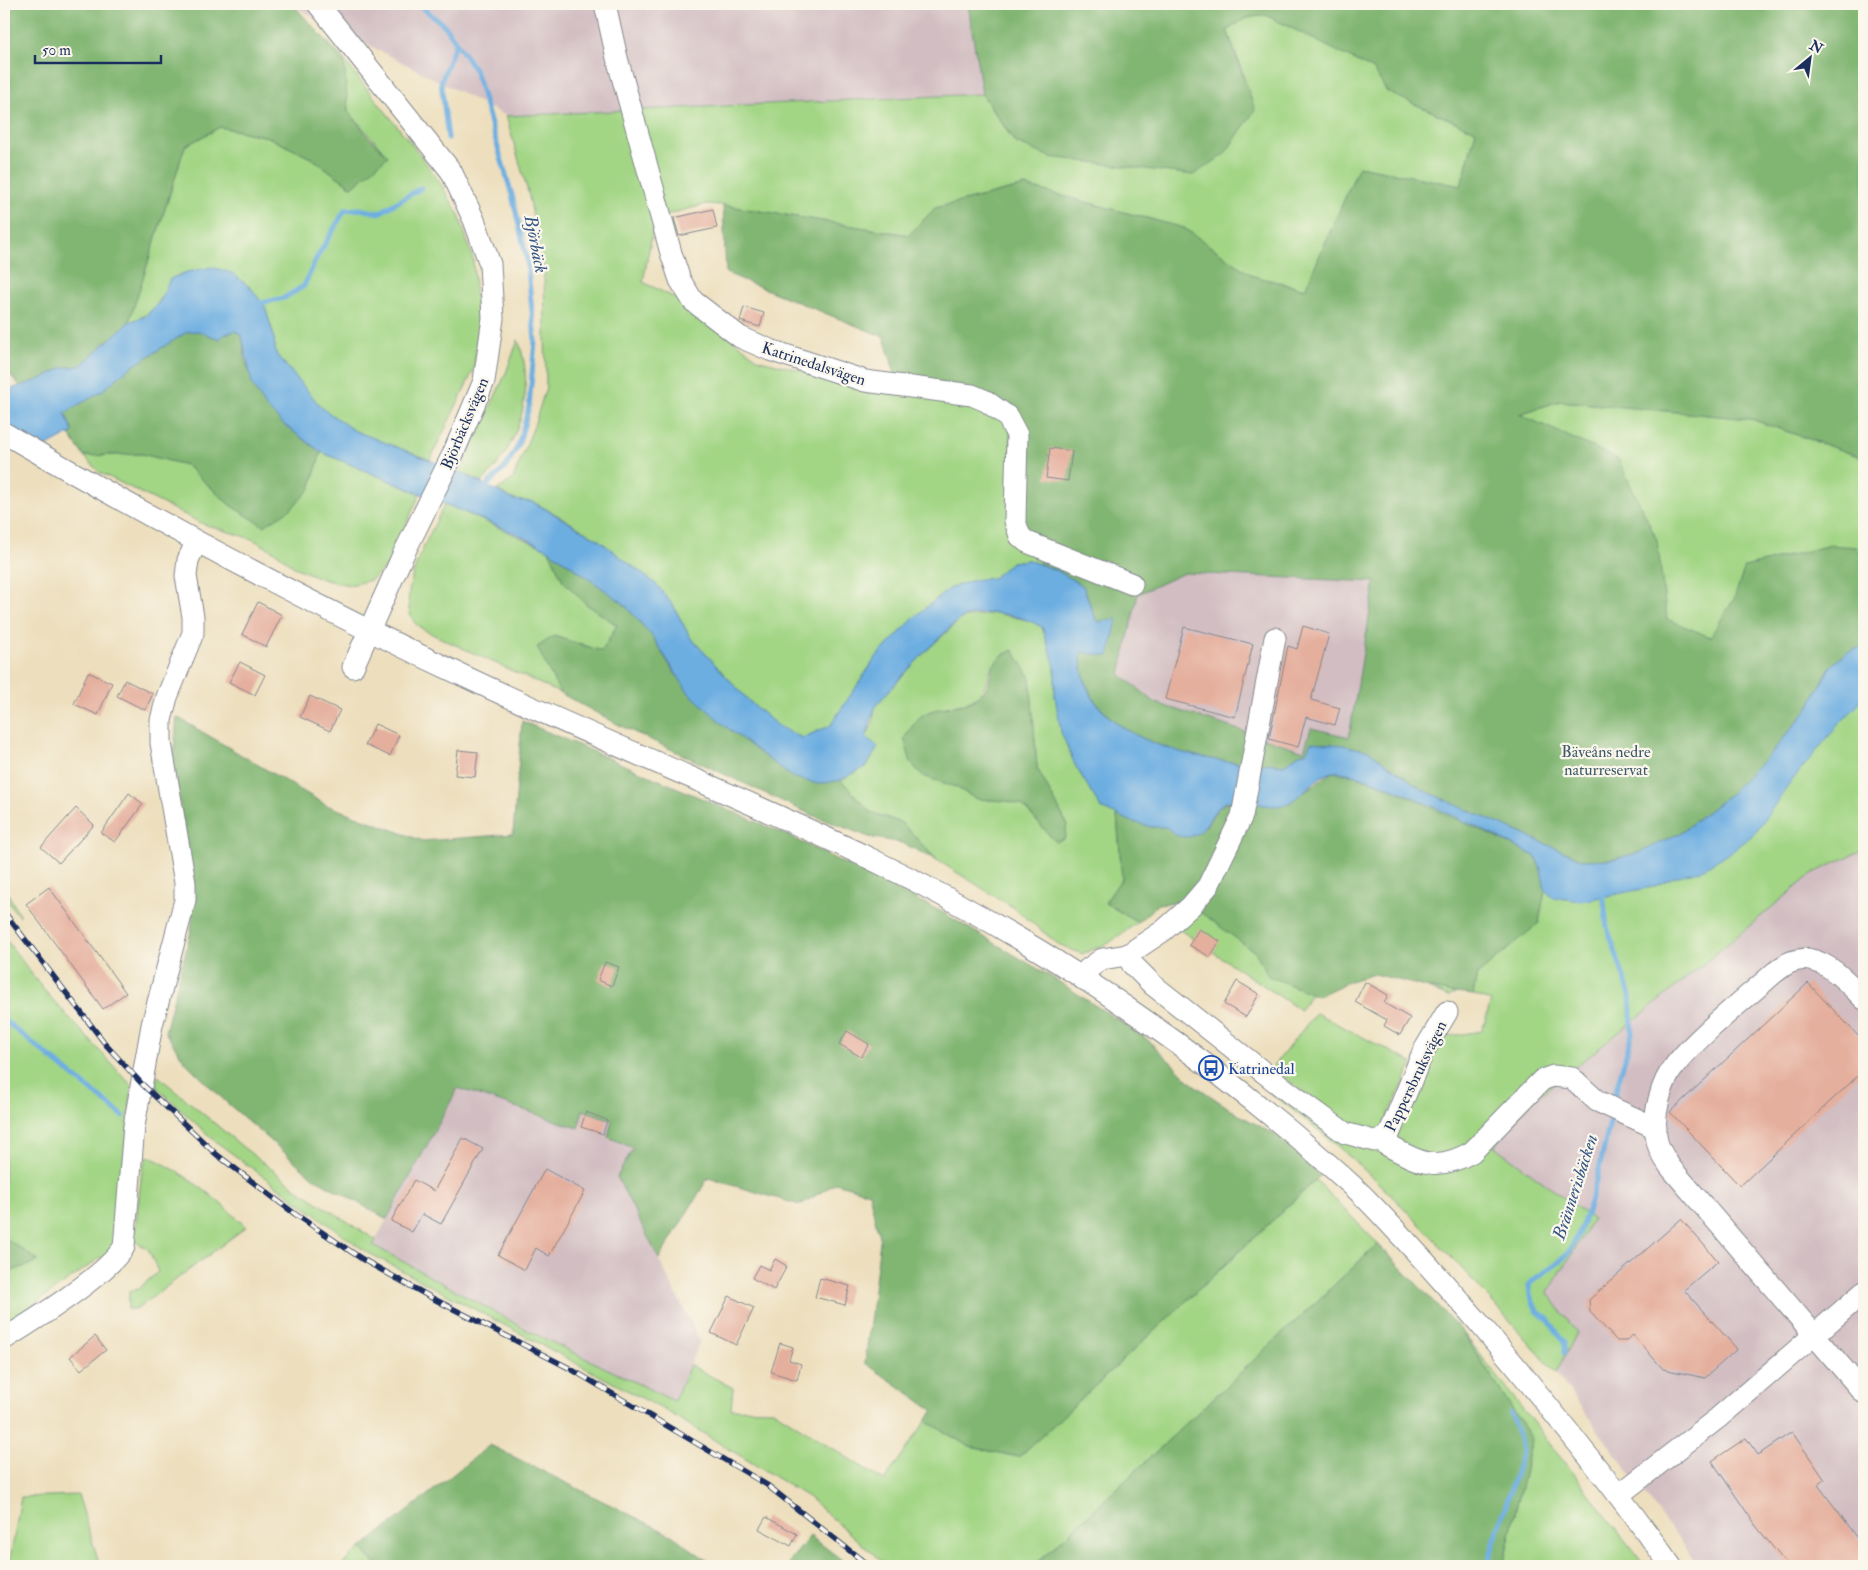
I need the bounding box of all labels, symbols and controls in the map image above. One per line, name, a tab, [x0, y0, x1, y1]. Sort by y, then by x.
scale bar	[35, 32, 161, 64]
north arrow	[1786, 32, 1836, 82]
text: N	[1806, 36, 1826, 58]
text: 50 m	[42, 41, 71, 60]
water label: Björbäck	[518, 212, 552, 275]
street label: Katrinedalsvägen	[759, 338, 868, 390]
street label: Björbäcksvägen	[437, 374, 493, 472]
park label: Bäveåns nedre naturreservat	[1561, 742, 1651, 780]
street label: Pappersbruksvägen	[1380, 1018, 1452, 1136]
bus stop icon: Katrinedal	[1198, 1055, 1224, 1081]
place label: Katrinedal	[1228, 1059, 1295, 1079]
water label: Brännerisbäcken	[1547, 1132, 1603, 1244]

